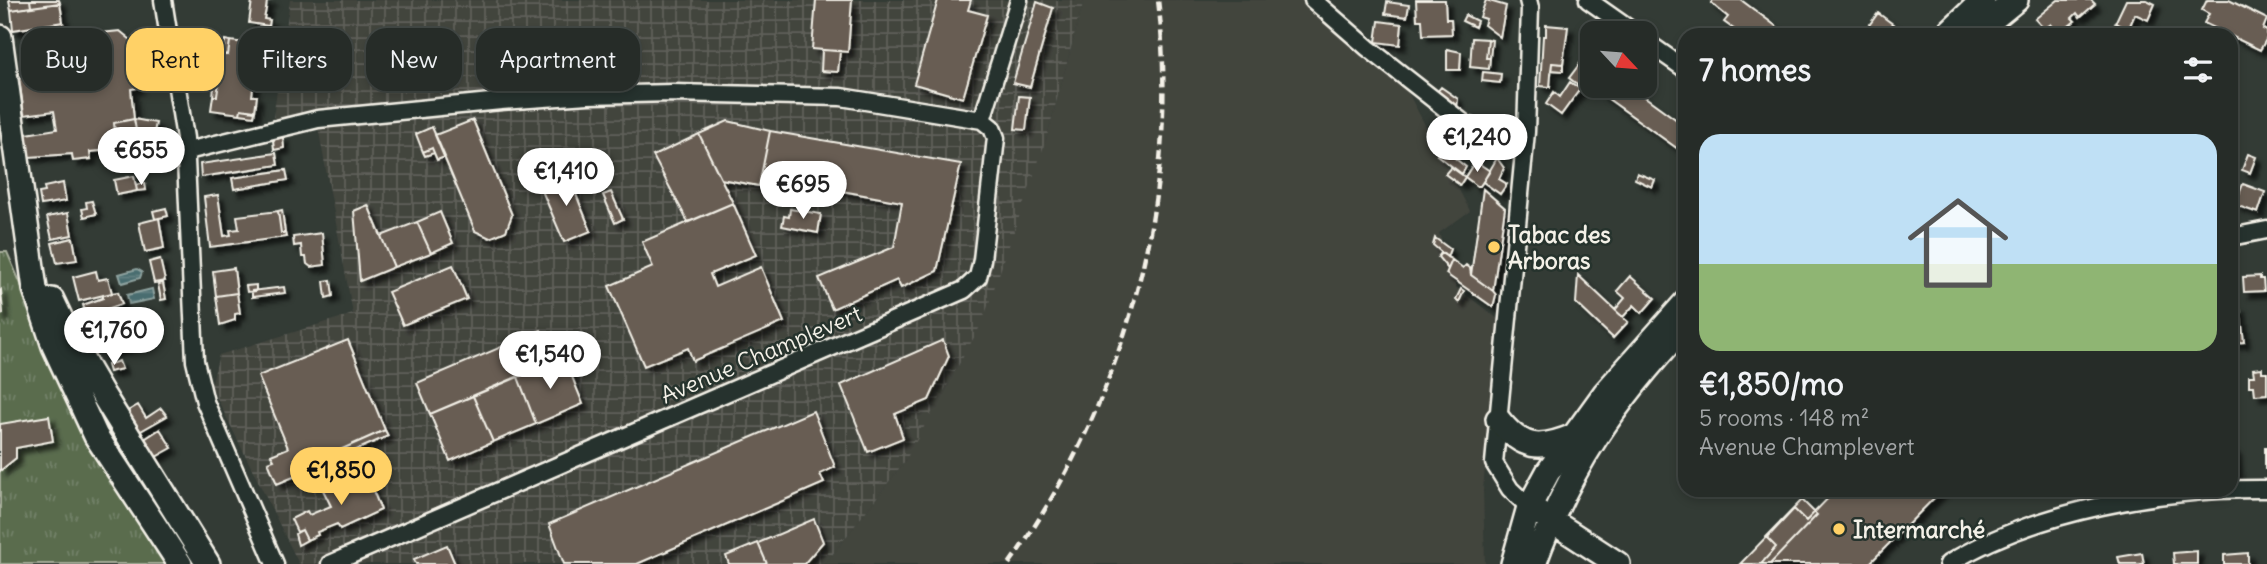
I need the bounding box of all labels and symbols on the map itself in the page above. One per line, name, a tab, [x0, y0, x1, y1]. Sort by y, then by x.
north arrow	[1580, 21, 1657, 98]
pin: €1,240	[1420, 114, 1534, 174]
pin: €655	[100, 128, 182, 187]
pin: €1,410	[509, 148, 623, 208]
pin: €695	[762, 162, 844, 221]
place label: Tabac des Arboras	[1508, 220, 1611, 275]
marker: Tabac des Arboras	[1486, 239, 1502, 255]
street label: Avenue Champlevert	[656, 298, 866, 409]
pin: €1,760	[57, 308, 171, 367]
pin: €1,540	[493, 332, 607, 391]
pin: €1,850	[284, 448, 398, 507]
place label: Intermarché	[1853, 515, 1985, 544]
marker: Intermarché	[1831, 521, 1847, 537]

